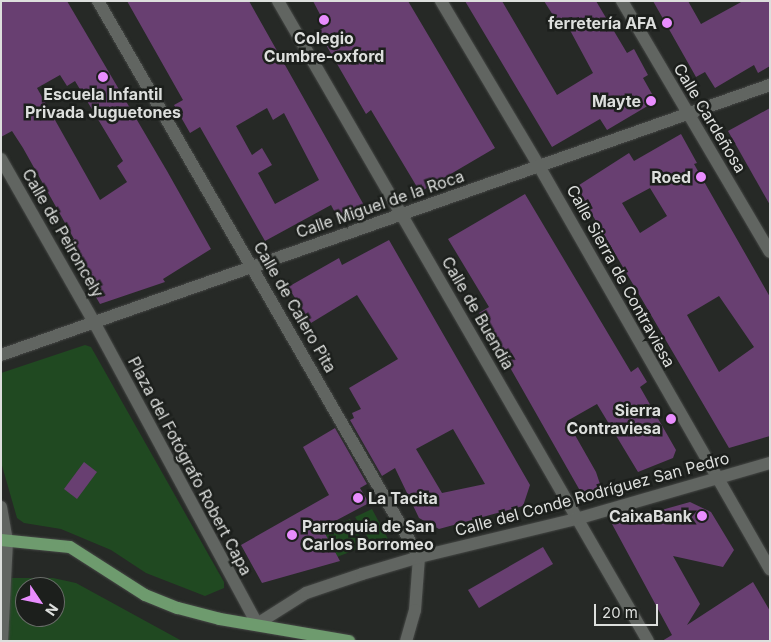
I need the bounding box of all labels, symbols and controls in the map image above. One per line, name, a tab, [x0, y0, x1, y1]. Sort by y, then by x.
place label: ferretería AFA	[548, 13, 657, 33]
marker: Colegio Cumbre-oxford	[318, 14, 330, 26]
marker: ferretería AFA	[661, 17, 673, 29]
place label: Colegio Cumbre-oxford	[264, 28, 384, 66]
street label: Calle Cardeñosa	[670, 60, 750, 176]
marker: Escuela Infantil Privada Juguetones	[97, 71, 109, 83]
place label: Escuela Infantil Privada Juguetones	[25, 84, 181, 122]
place label: Mayte	[592, 91, 641, 111]
marker: Mayte	[645, 95, 657, 107]
street label: Calle de Peironcely	[18, 165, 108, 301]
street label: Calle Miguel de la Roca	[293, 166, 467, 242]
place label: Roed	[651, 167, 691, 187]
marker: Roed	[695, 171, 707, 183]
street label: Calle Sierra de Contraviesa	[563, 181, 679, 371]
street label: Calle de Calero Pita	[250, 238, 340, 376]
street label: Calle de Buendía	[438, 253, 518, 373]
street label: Plaza del Fotógrafo Robert Capa	[124, 353, 256, 579]
place label: Sierra Contraviesa	[567, 400, 661, 438]
marker: Sierra Contraviesa	[665, 413, 677, 425]
street label: Calle del Conde Rodríguez San Pedro	[453, 448, 731, 540]
place label: La Tacita	[368, 488, 438, 508]
marker: La Tacita	[352, 492, 364, 504]
place label: CaixaBank	[609, 506, 692, 526]
marker: CaixaBank	[696, 510, 708, 522]
place label: Parroquia de San Carlos Borromeo	[302, 516, 435, 554]
marker: Parroquia de San Carlos Borromeo	[286, 529, 298, 541]
north arrow	[15, 577, 65, 627]
scale bar	[596, 594, 660, 626]
text: N	[42, 601, 62, 619]
text: 20 m	[602, 603, 638, 622]

